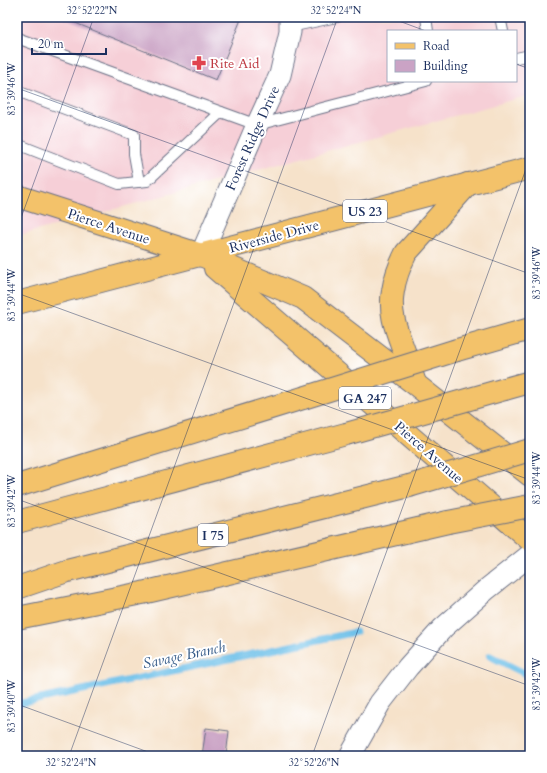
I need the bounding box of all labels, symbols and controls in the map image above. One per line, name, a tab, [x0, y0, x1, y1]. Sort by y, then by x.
text: 32°52'22"N	[67, 4, 118, 18]
text: 32°52'24"N	[311, 4, 362, 18]
scale bar	[32, 30, 106, 56]
legend	[387, 30, 517, 82]
text: 20 m	[38, 36, 65, 52]
text: Road	[423, 38, 450, 54]
place label: Rite Aid	[210, 54, 260, 73]
pharmacy icon: Rite Aid	[191, 55, 207, 71]
text: Building	[423, 58, 468, 74]
text: 83°39'46"W	[5, 61, 19, 116]
street label: Forest Ridge Drive	[221, 83, 284, 194]
road number: US 23	[343, 200, 387, 222]
street label: Pierce Avenue	[65, 204, 152, 249]
street label: Riverside Drive	[227, 215, 321, 258]
text: 83°39'46"W	[530, 245, 544, 300]
text: 83°39'44"W	[5, 267, 19, 322]
road number: GA 247	[339, 387, 391, 409]
street label: Pierce Avenue	[390, 417, 467, 488]
text: 83°39'44"W	[530, 450, 544, 505]
text: 83°39'42"W	[5, 473, 19, 528]
road number: I 75	[198, 524, 228, 546]
water label: Savage Branch	[141, 636, 228, 674]
text: 83°39'42"W	[530, 656, 544, 711]
text: 83°39'40"W	[5, 678, 19, 733]
text: 32°52'24"N	[46, 756, 97, 770]
text: 32°52'26"N	[289, 756, 340, 770]

